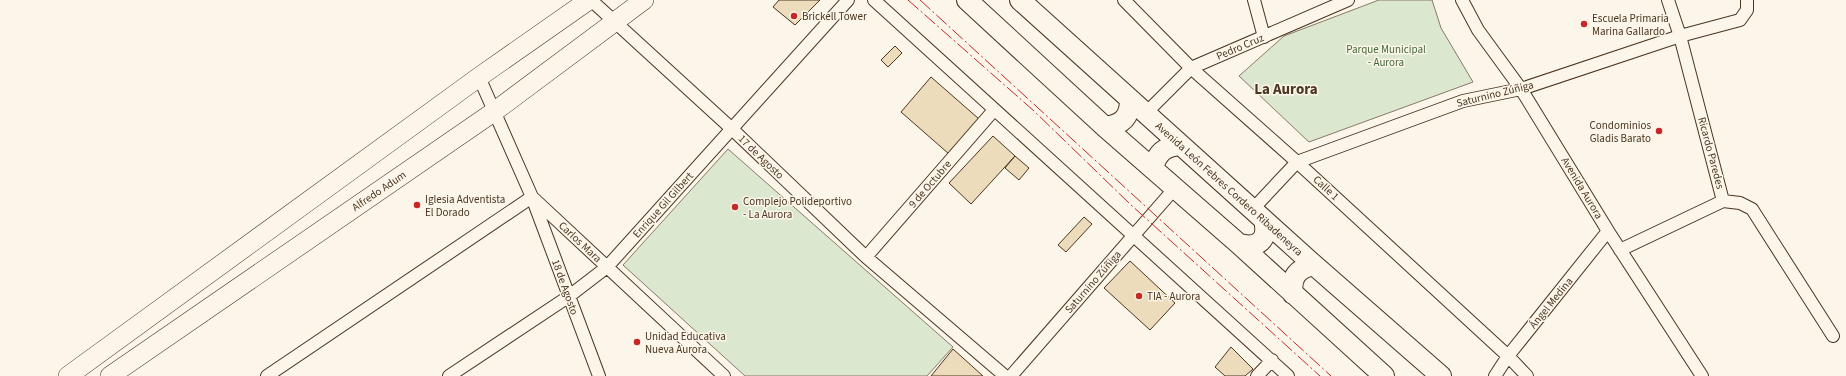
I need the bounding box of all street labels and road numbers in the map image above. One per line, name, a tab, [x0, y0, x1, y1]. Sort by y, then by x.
street label: Pedro Cruz	[1214, 30, 1266, 64]
street label: Saturnino Zúñiga	[1455, 77, 1535, 111]
street label: Ricardo Paredes	[1694, 115, 1728, 191]
street label: Avenida León Febres Cordero Ribadeneyra	[1152, 119, 1306, 259]
street label: 17 de Agosto	[735, 131, 787, 183]
street label: Avenida Aurora	[1558, 154, 1606, 222]
street label: 9 de Octubre	[905, 157, 955, 211]
street label: Alfredo Adum	[349, 167, 409, 215]
street label: Enrique Gil Gilbert	[629, 169, 697, 241]
street label: Calle 1	[1310, 172, 1342, 204]
street label: Carlos Mara	[555, 218, 605, 266]
street label: Saturnino Zúñiga	[1061, 247, 1125, 317]
street label: 18 de Agosto	[548, 257, 582, 317]
street label: Ángel Medina	[1526, 274, 1576, 332]

